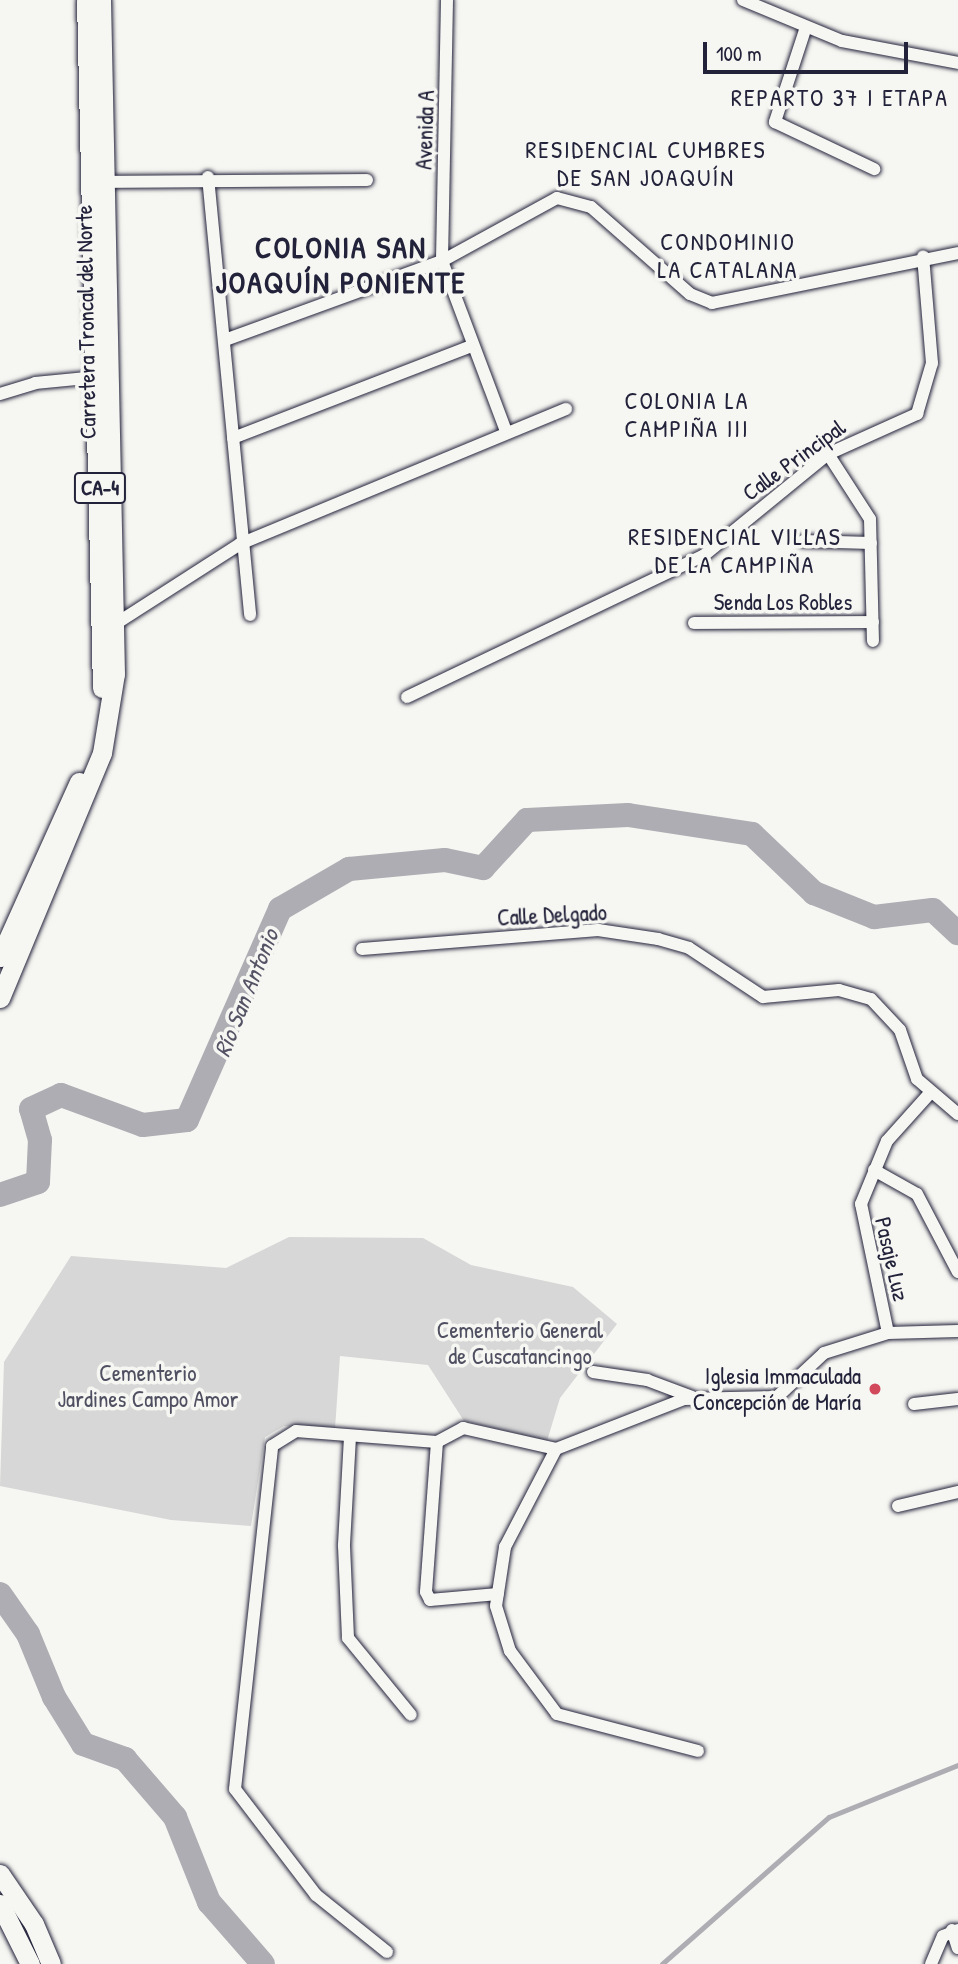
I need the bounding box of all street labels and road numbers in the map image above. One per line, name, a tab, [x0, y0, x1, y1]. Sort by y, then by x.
street label: Avenida A	[410, 90, 440, 170]
street label: Carretera Troncal del Norte	[70, 205, 102, 439]
street label: Calle Principal	[737, 413, 851, 507]
road number: CA-4	[74, 470, 126, 505]
street label: Senda Los Robles	[714, 588, 852, 616]
street label: Calle Delgado	[497, 898, 607, 932]
street label: Pasaje Luz	[869, 1214, 915, 1304]

